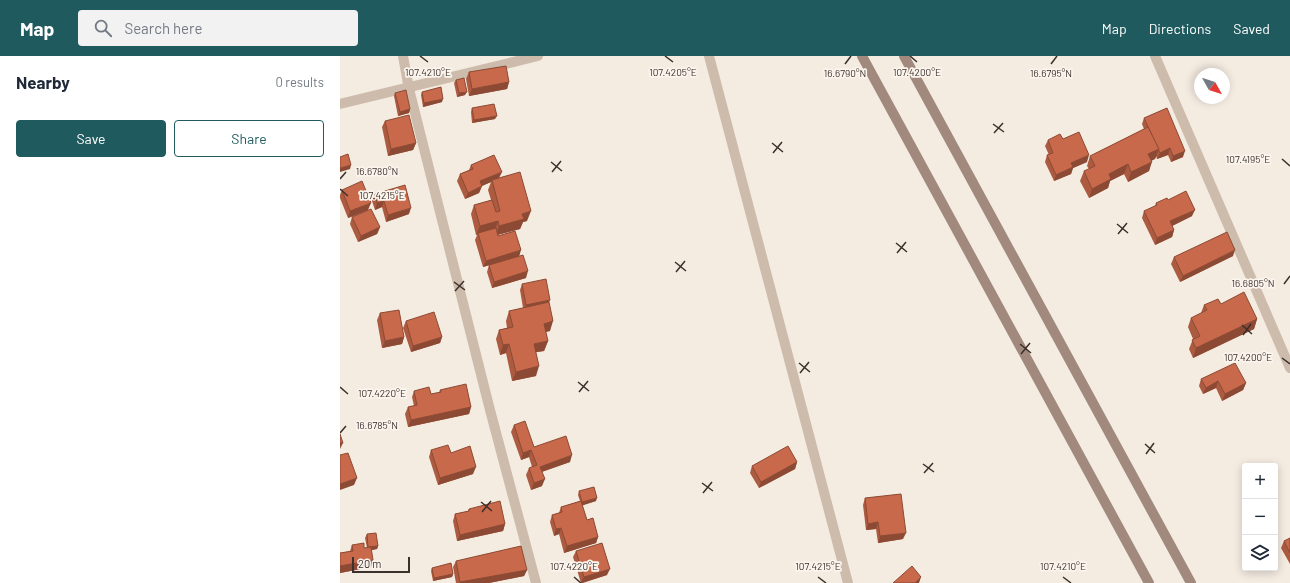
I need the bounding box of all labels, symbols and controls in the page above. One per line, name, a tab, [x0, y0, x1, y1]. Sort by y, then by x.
search box	[78, 10, 358, 46]
text: Map	[20, 17, 54, 40]
icon: search	[92, 17, 114, 39]
text: Search here	[124, 19, 202, 37]
text: Map	[1102, 20, 1127, 37]
text: Directions	[1149, 20, 1211, 37]
text: Saved	[1233, 20, 1270, 37]
text: 107.4210°E	[405, 66, 451, 78]
text: 107.4205°E	[649, 66, 697, 78]
text: 107.4200°E	[893, 66, 941, 78]
text: 16.6790°N	[824, 67, 866, 79]
text: 16.6795°N	[1030, 67, 1072, 79]
north arrow	[1194, 68, 1230, 104]
text: Nearby	[16, 72, 70, 92]
text: 0 results	[275, 74, 324, 90]
button: Save	[16, 120, 166, 157]
button: Share	[174, 120, 324, 157]
text: 107.4195°E	[1226, 153, 1270, 165]
text: 16.6780°N	[356, 165, 398, 177]
text: 107.4215°E	[359, 189, 405, 201]
text: 16.6805°N	[1231, 277, 1275, 289]
text: 107.4200°E	[1224, 351, 1272, 363]
text: 107.4220°E	[358, 387, 406, 399]
text: 16.6785°N	[356, 419, 398, 431]
map controls	[1242, 463, 1278, 571]
button: +	[1242, 463, 1278, 499]
button: −	[1242, 499, 1278, 535]
button: layers	[1242, 535, 1278, 571]
scale bar	[352, 555, 410, 574]
text: 20 m	[358, 557, 381, 570]
text: 107.4220°E	[550, 560, 598, 572]
text: 107.4215°E	[795, 560, 841, 572]
text: 107.4210°E	[1040, 560, 1086, 572]

